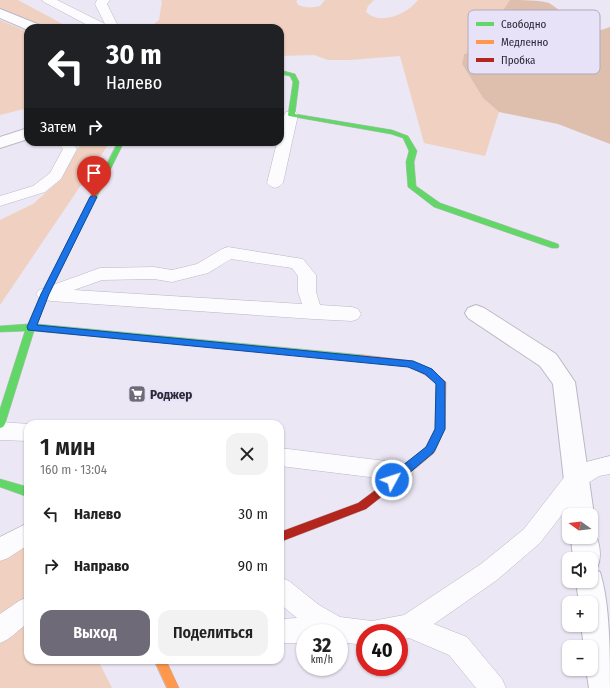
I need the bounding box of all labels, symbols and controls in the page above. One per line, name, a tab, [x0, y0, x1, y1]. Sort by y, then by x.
legend	[468, 10, 600, 74]
text: Свободно	[501, 18, 546, 31]
text: Медленно	[501, 36, 549, 49]
text: 30 m	[106, 38, 162, 71]
icon: left	[40, 40, 92, 92]
text: Пробка	[501, 54, 535, 67]
text: Налево	[106, 72, 162, 94]
icon: right	[84, 116, 106, 138]
text: Затем	[40, 118, 76, 136]
pin	[77, 156, 111, 197]
icon: arrive	[83, 162, 105, 184]
supermarket icon: Роджер	[127, 384, 147, 404]
place label: Роджер	[150, 387, 192, 402]
text: 1 мин	[40, 433, 96, 461]
button: close	[226, 433, 268, 475]
position arrow	[371, 459, 413, 501]
text: 160 m · 13:04	[40, 462, 107, 477]
icon: left	[40, 503, 62, 525]
text: Налево	[74, 505, 121, 523]
text: 30 m	[238, 505, 268, 523]
north arrow	[562, 508, 598, 544]
map controls	[562, 508, 598, 676]
button: sound	[562, 552, 598, 588]
icon: right	[40, 555, 62, 577]
text: Направо	[74, 557, 129, 575]
text: 90 m	[238, 557, 268, 575]
button: +	[562, 596, 598, 632]
button: Выход	[40, 610, 150, 656]
button: Поделиться	[158, 610, 268, 656]
speed limit sign: 40	[356, 624, 408, 676]
text: 32	[313, 633, 331, 657]
button: −	[562, 640, 598, 676]
text: km/h	[311, 654, 333, 666]

